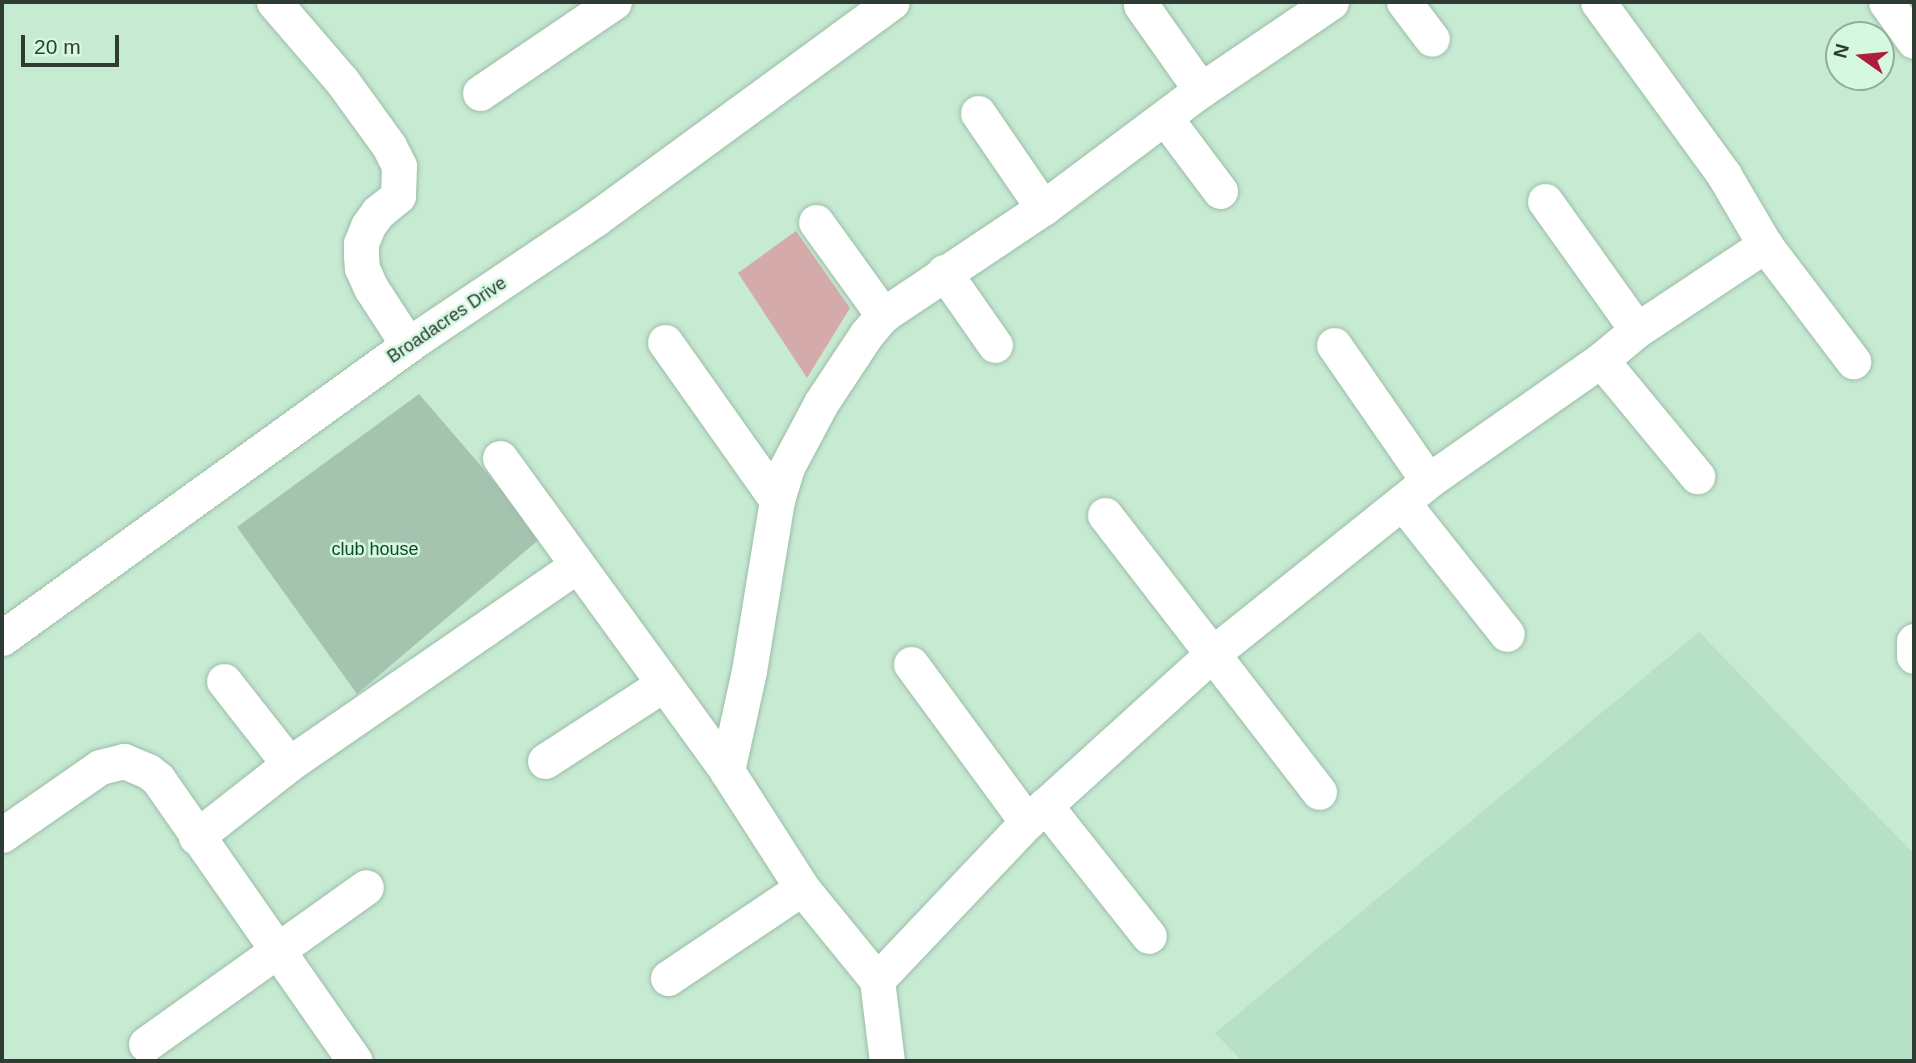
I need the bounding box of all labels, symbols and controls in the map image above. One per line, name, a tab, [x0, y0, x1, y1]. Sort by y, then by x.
scale bar	[24, 21, 122, 65]
north arrow	[1825, 21, 1895, 91]
text: 20 m	[34, 35, 81, 58]
text: N	[1829, 42, 1853, 60]
street label: Broadacres Drive	[383, 272, 511, 368]
park label: club house	[331, 538, 419, 560]

